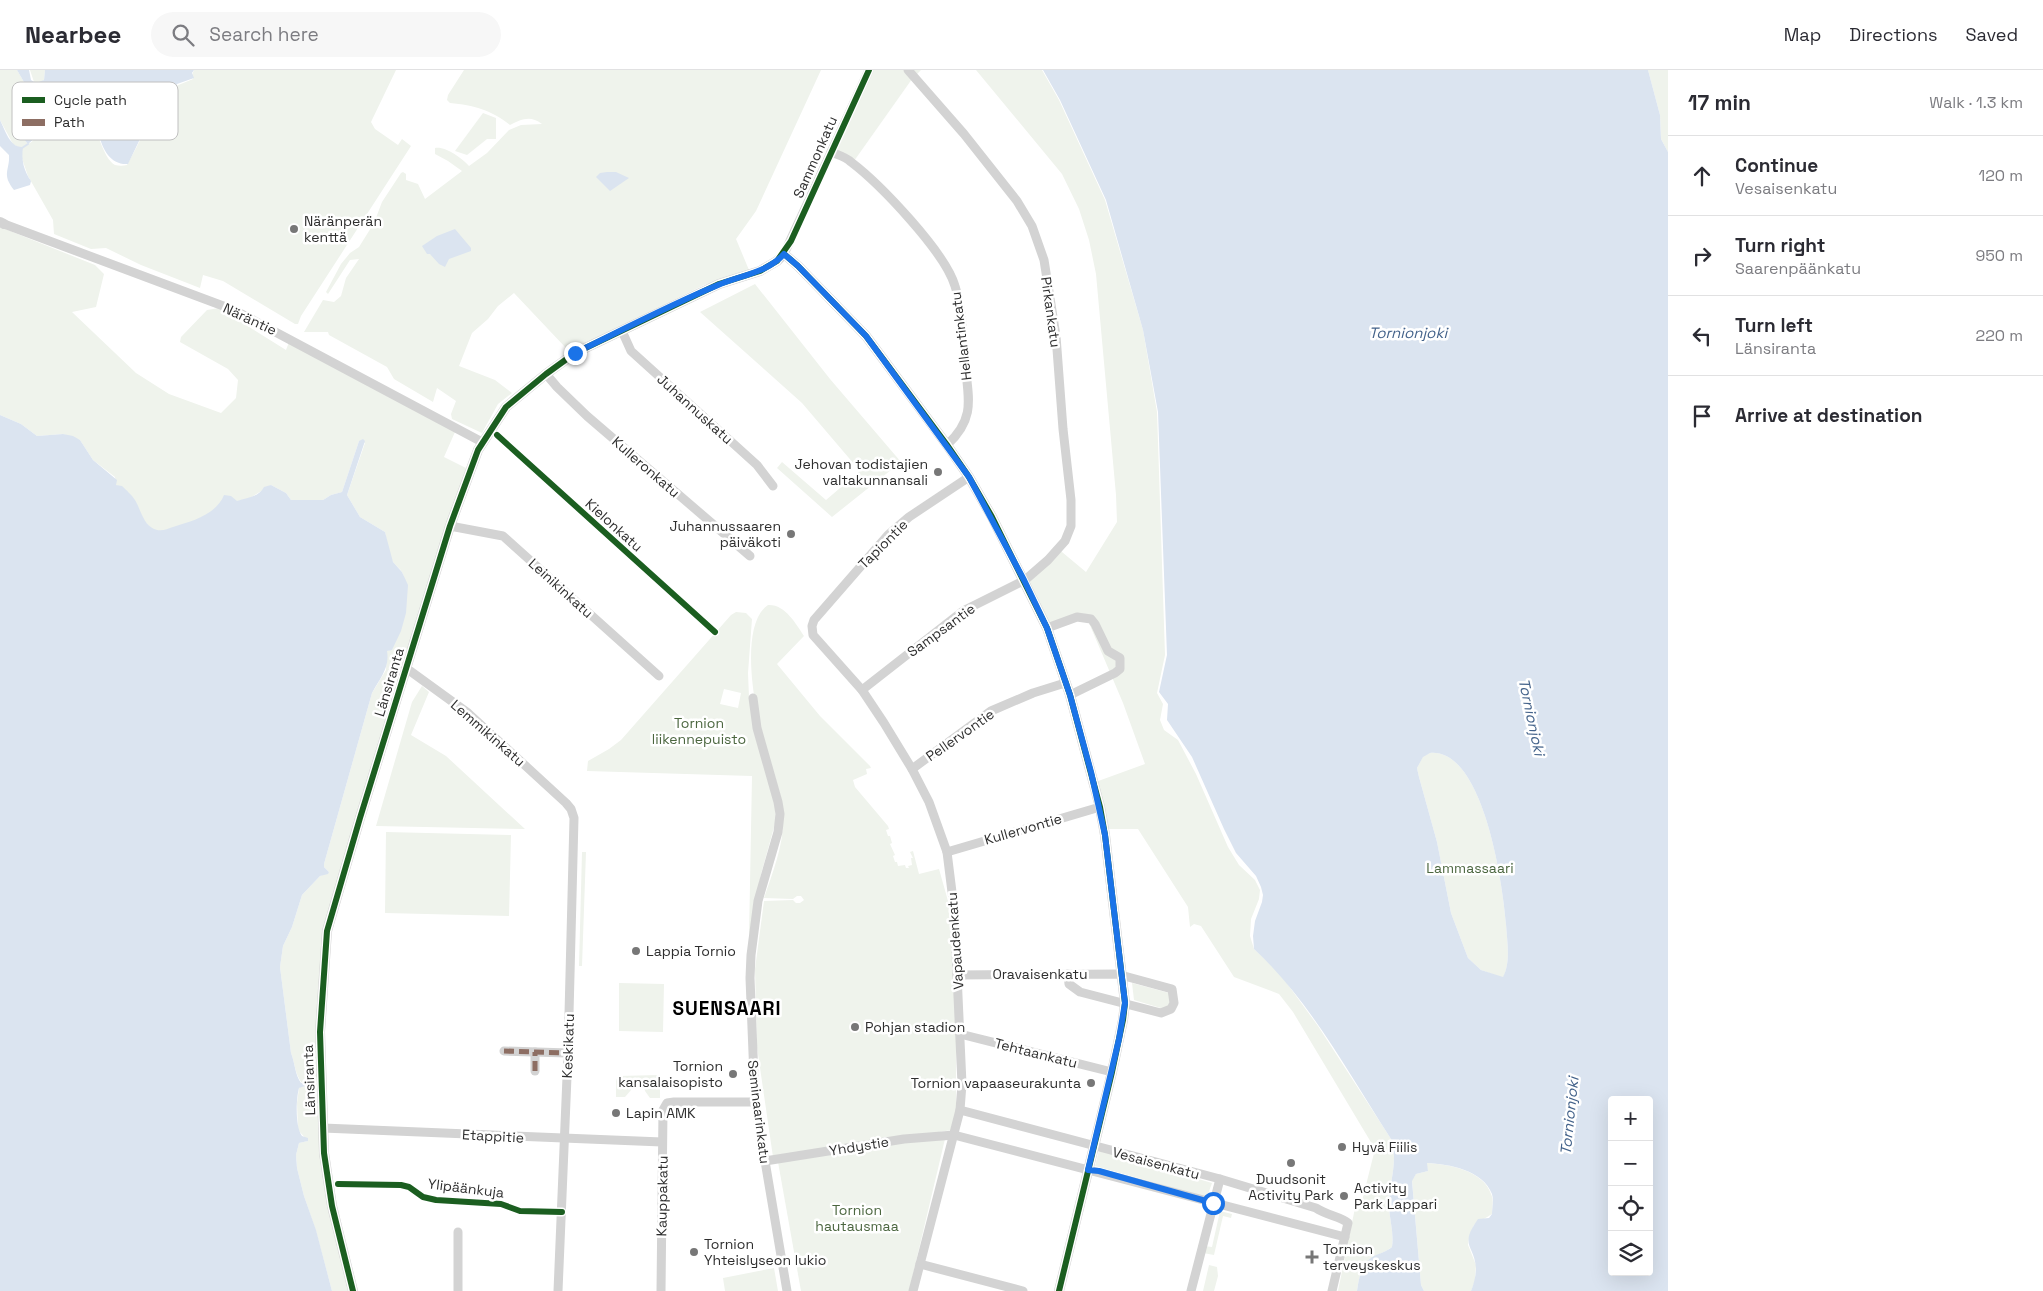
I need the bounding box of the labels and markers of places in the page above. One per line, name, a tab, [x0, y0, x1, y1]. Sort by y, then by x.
place label: Näränperän kenttä	[304, 212, 382, 246]
marker: Näränperän kenttä	[288, 223, 300, 235]
place label: Jehovan todistajien valtakunnansali	[795, 455, 928, 489]
marker: Jehovan todistajien valtakunnansali	[932, 466, 944, 478]
place label: Juhannussaaren päiväkoti	[670, 517, 781, 551]
marker: Juhannussaaren päiväkoti	[785, 528, 797, 540]
place label: Lappia Tornio	[646, 942, 736, 960]
marker: Lappia Tornio	[630, 945, 642, 957]
place label: Pohjan stadion	[865, 1018, 965, 1036]
marker: Pohjan stadion	[849, 1021, 861, 1033]
place label: Tornion kansalaisopisto	[618, 1057, 723, 1091]
marker: Tornion kansalaisopisto	[727, 1068, 739, 1080]
place label: Tornion vapaaseurakunta	[911, 1074, 1081, 1092]
marker: Tornion vapaaseurakunta	[1085, 1077, 1097, 1089]
place label: Lapin AMK	[626, 1104, 696, 1122]
marker: Lapin AMK	[610, 1107, 622, 1119]
place label: Hyvä Fiilis	[1352, 1138, 1417, 1156]
marker: Hyvä Fiilis	[1336, 1141, 1348, 1153]
marker: Duudsonit Activity Park	[1285, 1157, 1297, 1169]
place label: Duudsonit Activity Park	[1248, 1170, 1334, 1204]
place label: Activity Park Lappari	[1354, 1179, 1437, 1213]
marker: Activity Park Lappari	[1338, 1190, 1350, 1202]
place label: Tornion Yhteislyseon lukio	[704, 1235, 826, 1269]
place label: Tornion terveyskeskus	[1323, 1240, 1421, 1274]
marker: Tornion Yhteislyseon lukio	[688, 1246, 700, 1258]
marker: Tornion terveyskeskus	[1305, 1250, 1319, 1264]

